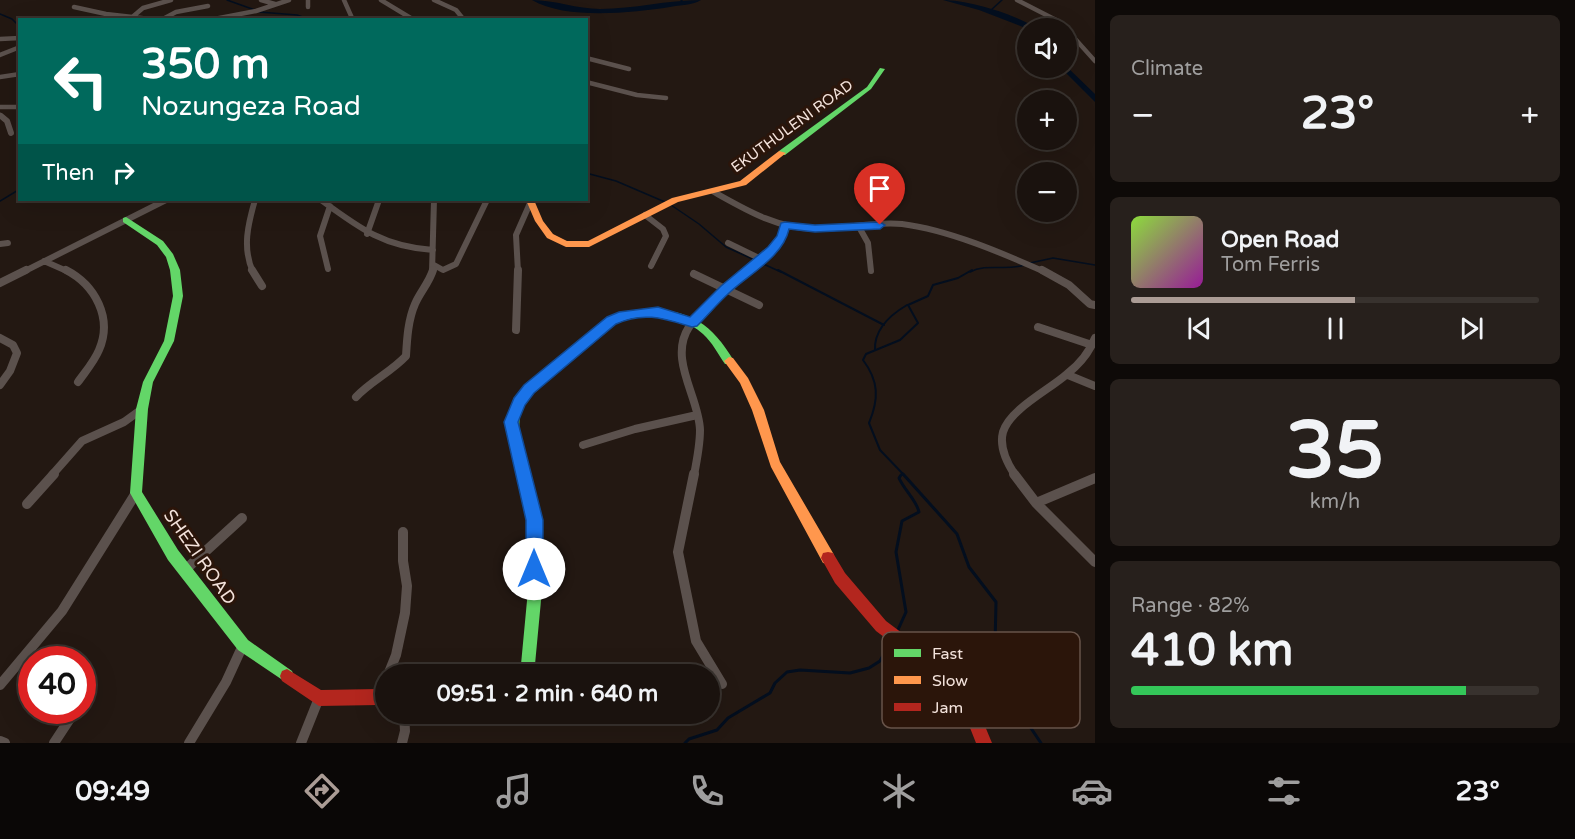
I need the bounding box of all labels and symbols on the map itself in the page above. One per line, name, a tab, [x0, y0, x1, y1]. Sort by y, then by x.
street label: EKUTHULENI ROAD	[728, 76, 856, 176]
pin	[854, 163, 905, 225]
street label: SHEZI ROAD	[159, 505, 241, 609]
position arrow	[502, 537, 566, 601]
legend	[882, 632, 1080, 728]
text: Fast	[932, 644, 963, 664]
speed limit sign: 40	[18, 646, 96, 724]
text: Slow	[932, 671, 968, 691]
text: Jam	[932, 698, 963, 718]

